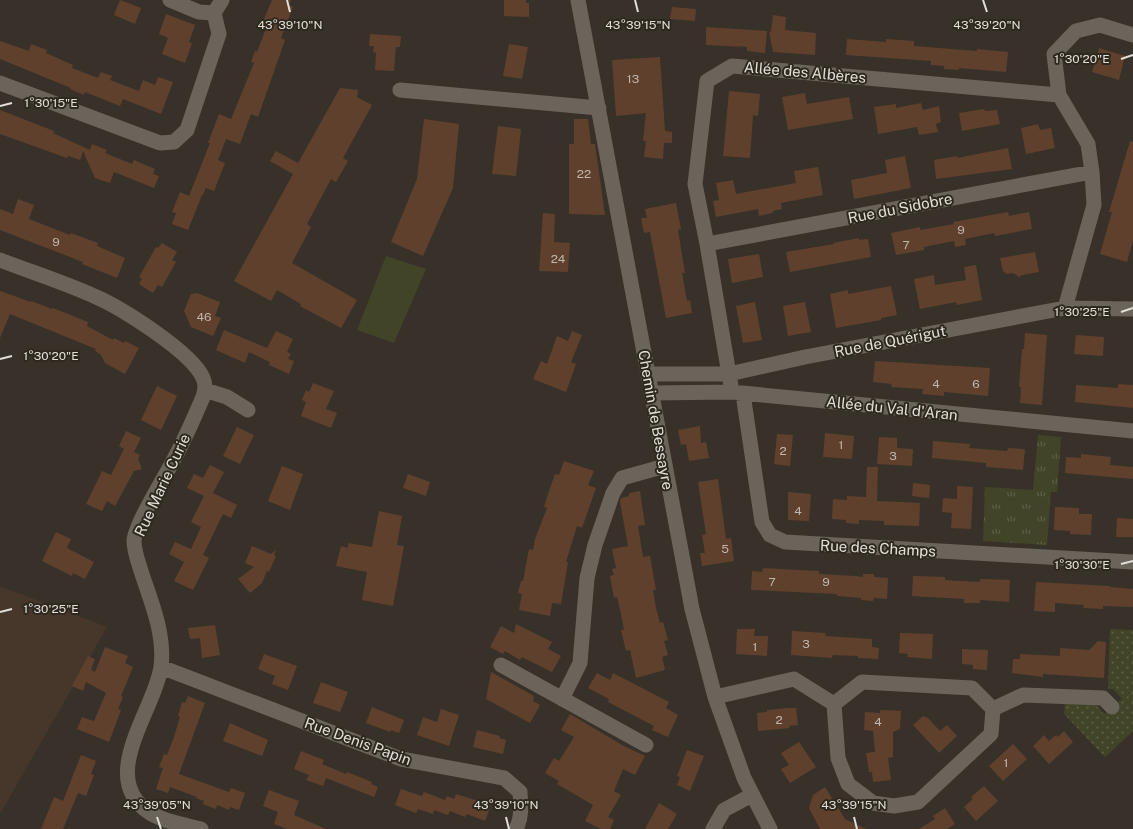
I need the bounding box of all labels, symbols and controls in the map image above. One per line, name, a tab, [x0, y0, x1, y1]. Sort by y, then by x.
text: 43°39'10"N	[258, 18, 323, 32]
text: 43°39'15"N	[605, 18, 671, 32]
text: 43°39'20"N	[953, 18, 1021, 32]
text: 1°30'20"E	[1054, 52, 1110, 66]
street label: Allée des Albères	[743, 58, 867, 86]
house number: 13	[627, 72, 639, 86]
text: 1°30'15"E	[24, 96, 78, 110]
house number: 22	[577, 167, 591, 181]
street label: Rue du Sidobre	[846, 190, 954, 226]
house number: 9	[957, 223, 965, 237]
house number: 9	[52, 235, 60, 249]
house number: 7	[902, 238, 910, 252]
house number: 24	[551, 252, 566, 266]
text: 1°30'25"E	[1054, 305, 1110, 319]
house number: 46	[196, 310, 212, 324]
street label: Rue de Quérigut	[833, 322, 947, 360]
text: 1°30'20"E	[23, 349, 79, 363]
street label: Chemin de Bessayre	[635, 349, 677, 491]
house number: 4	[932, 377, 940, 391]
house number: 6	[972, 377, 980, 391]
street label: Allée du Val d'Aran	[826, 393, 958, 423]
street label: Rue Marie Curie	[131, 431, 193, 539]
house number: 1	[839, 438, 843, 452]
house number: 2	[779, 444, 787, 458]
house number: 3	[889, 449, 897, 463]
house number: 4	[794, 504, 802, 518]
street label: Rue des Champs	[820, 536, 936, 560]
house number: 5	[721, 542, 729, 556]
text: 1°30'30"E	[1054, 558, 1110, 572]
house number: 7	[768, 575, 776, 589]
house number: 9	[822, 575, 830, 589]
text: 1°30'25"E	[23, 602, 79, 616]
house number: 3	[802, 637, 810, 651]
house number: 1	[753, 640, 757, 654]
house number: 2	[775, 713, 783, 727]
street label: Rue Denis Papin	[302, 714, 414, 768]
house number: 4	[874, 715, 882, 729]
house number: 1	[1004, 756, 1008, 770]
text: 43°39'05"N	[123, 798, 191, 812]
text: 43°39'10"N	[474, 798, 539, 812]
text: 43°39'15"N	[821, 798, 887, 812]

